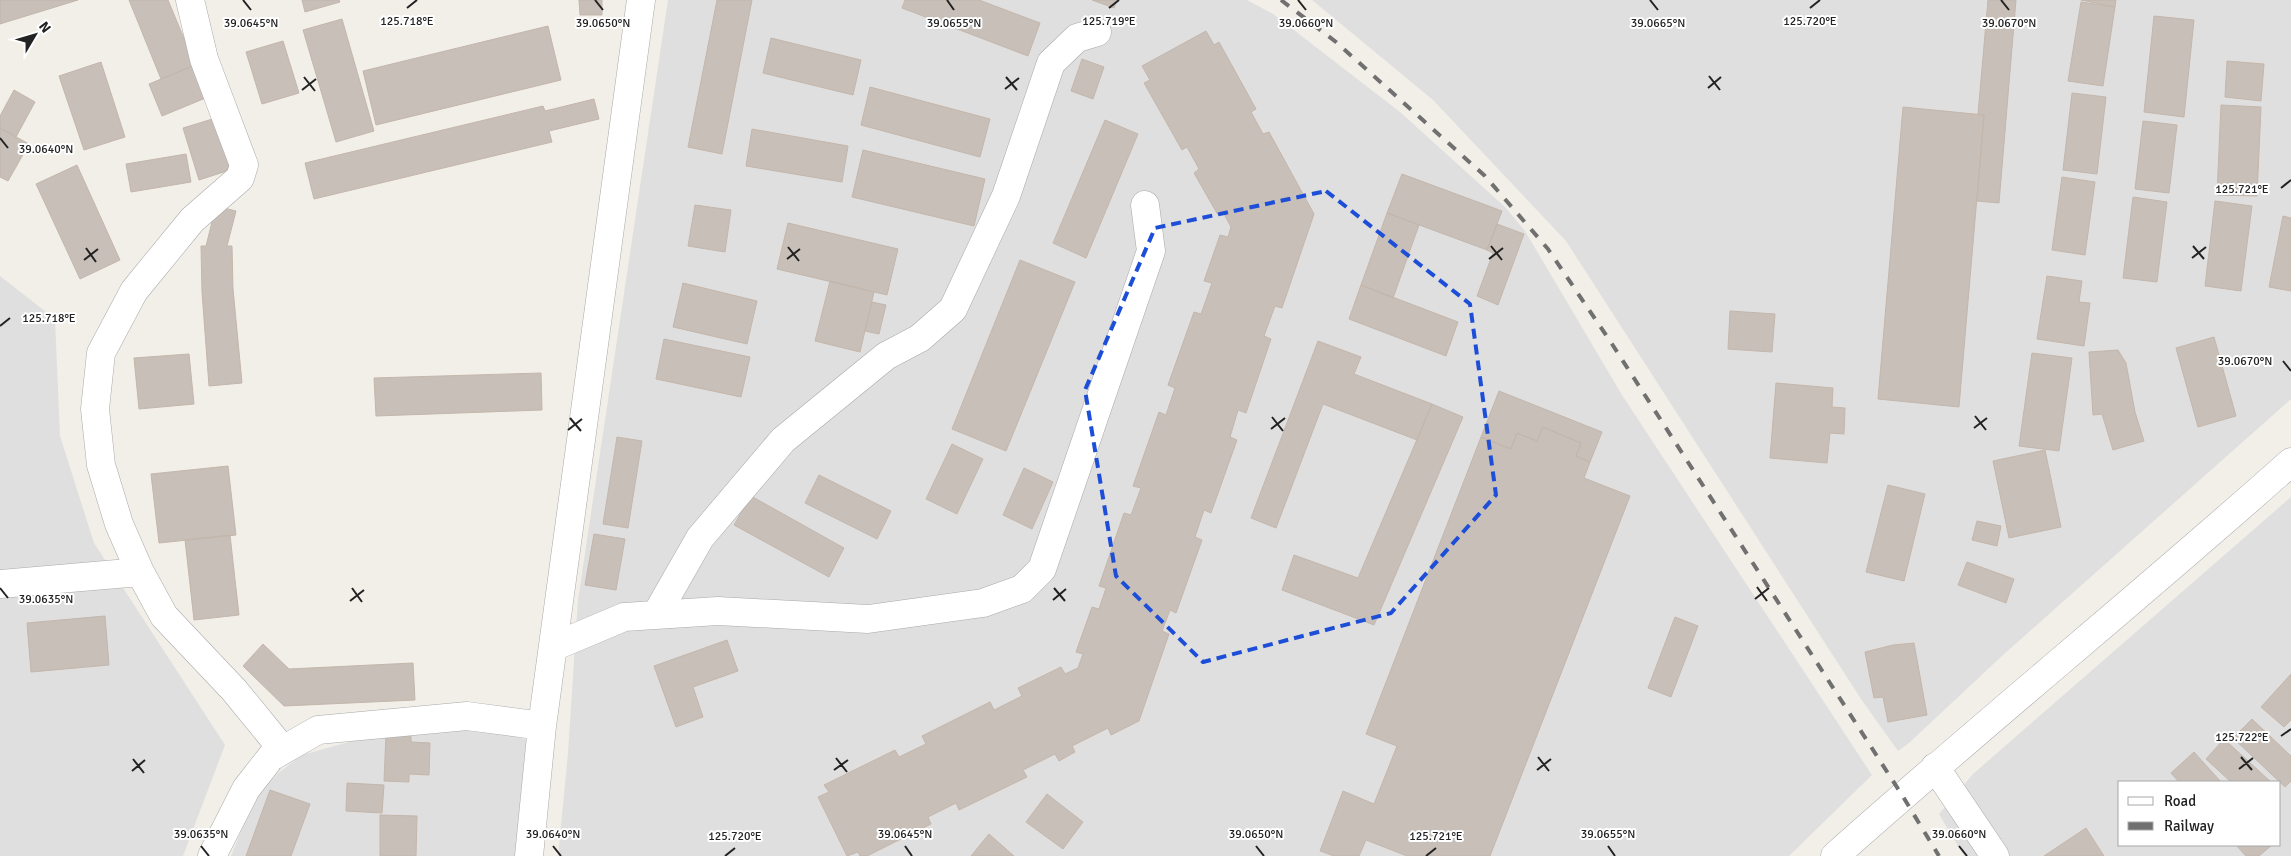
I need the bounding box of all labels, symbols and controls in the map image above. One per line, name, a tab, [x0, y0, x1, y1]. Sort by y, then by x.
north arrow	[10, 10, 60, 60]
text: 125.718°E	[380, 14, 434, 29]
text: 125.719°E	[1082, 14, 1136, 29]
text: 125.720°E	[1783, 14, 1837, 29]
text: 39.0645°N	[224, 16, 278, 31]
text: 39.0650°N	[576, 16, 630, 31]
text: 39.0655°N	[927, 16, 981, 31]
text: 39.0660°N	[1279, 16, 1333, 31]
text: 39.0665°N	[1631, 16, 1685, 31]
text: 39.0670°N	[1982, 16, 2036, 31]
text: N	[35, 18, 55, 36]
text: 39.0640°N	[19, 142, 73, 157]
text: 125.721°E	[2215, 182, 2269, 197]
text: 125.718°E	[22, 311, 76, 326]
text: 39.0670°N	[2218, 354, 2272, 369]
text: 39.0635°N	[19, 592, 73, 607]
text: 125.722°E	[2215, 730, 2269, 745]
legend	[2118, 781, 2281, 846]
text: Road	[2164, 792, 2196, 810]
text: Railway	[2164, 817, 2214, 835]
text: 39.0635°N	[174, 827, 228, 842]
text: 39.0640°N	[526, 827, 580, 842]
text: 39.0645°N	[878, 827, 932, 842]
text: 39.0650°N	[1229, 827, 1283, 842]
text: 39.0655°N	[1581, 827, 1635, 842]
text: 39.0660°N	[1932, 827, 1986, 842]
text: 125.720°E	[708, 829, 762, 844]
text: 125.721°E	[1409, 829, 1463, 844]

